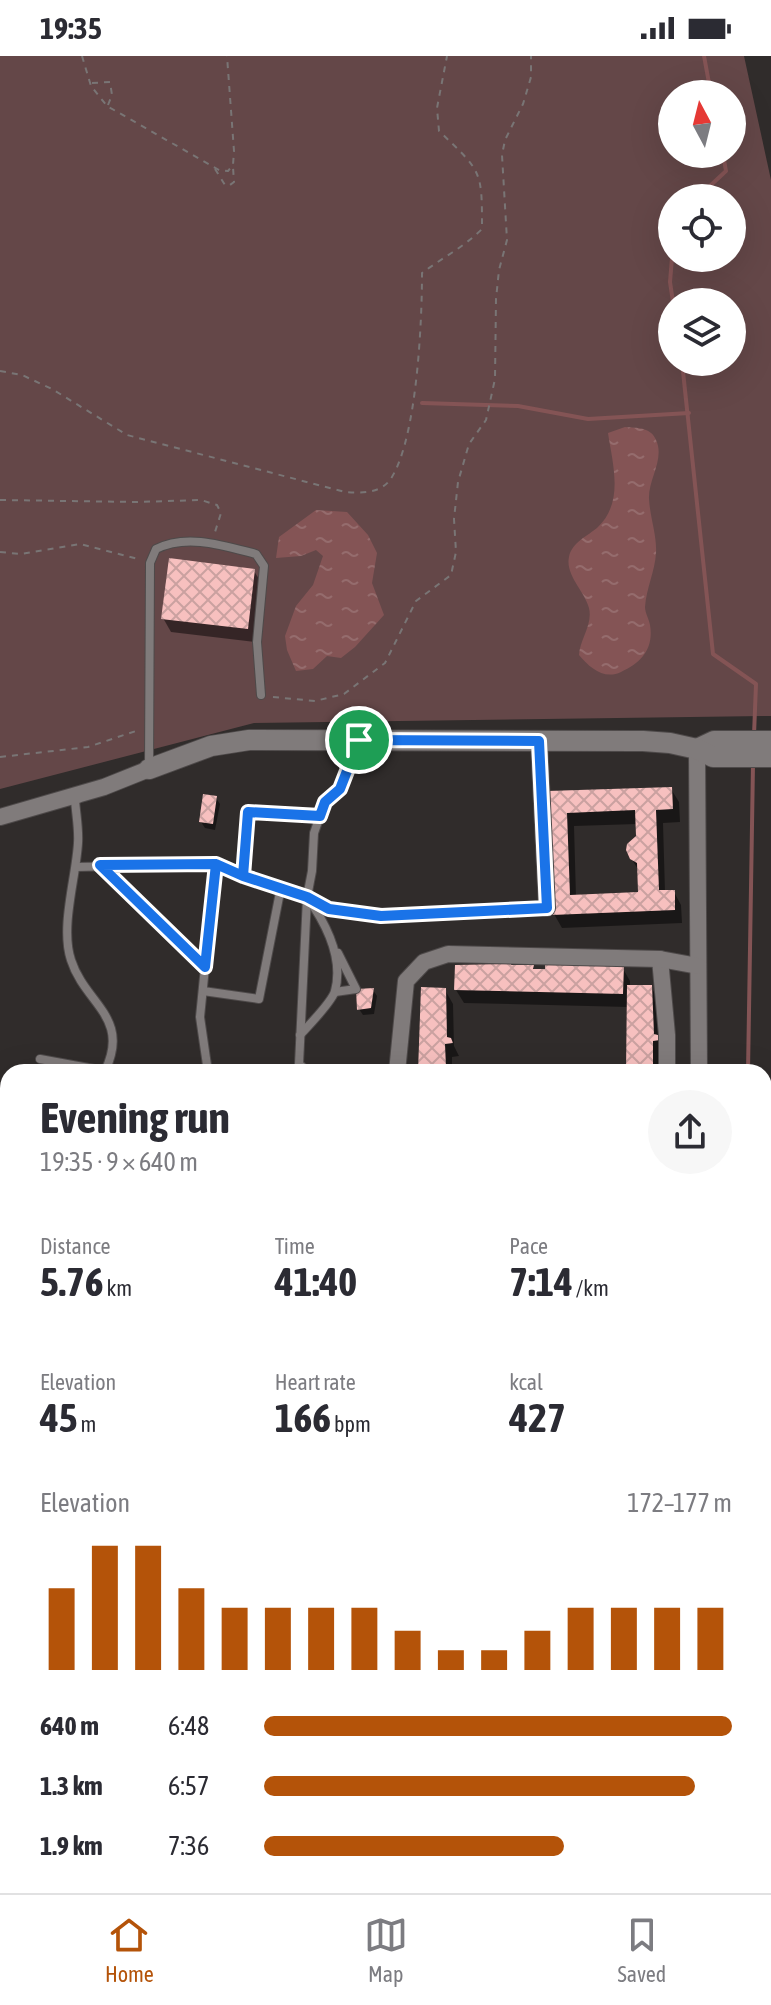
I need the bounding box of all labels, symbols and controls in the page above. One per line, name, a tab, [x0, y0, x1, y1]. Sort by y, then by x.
text: 19:35	[40, 11, 102, 45]
north arrow	[658, 80, 746, 168]
map controls	[658, 80, 746, 376]
button: locate	[658, 184, 746, 272]
button: layers	[658, 288, 746, 376]
pin	[325, 706, 393, 774]
icon: arrive	[337, 718, 381, 762]
button: share	[648, 1090, 732, 1174]
text: Evening run	[40, 1092, 230, 1142]
text: 19:35 · 9 × 640 m	[40, 1147, 198, 1177]
text: Distance	[40, 1233, 111, 1259]
text: Time	[275, 1233, 315, 1259]
text: Pace	[509, 1233, 548, 1259]
text: 5.76	[40, 1259, 104, 1304]
text: 41:40	[275, 1259, 357, 1304]
text: 7:14	[509, 1259, 573, 1304]
text: km	[104, 1275, 132, 1301]
text: /km	[573, 1275, 609, 1301]
text: Elevation	[40, 1369, 116, 1395]
text: Heart rate	[275, 1369, 356, 1395]
text: kcal	[509, 1369, 543, 1395]
text: 45	[40, 1395, 78, 1440]
text: 166	[275, 1395, 331, 1440]
text: 427	[509, 1395, 566, 1440]
text: m	[78, 1411, 96, 1437]
text: bpm	[331, 1411, 371, 1437]
text: Elevation	[40, 1488, 130, 1518]
text: 172–177 m	[627, 1488, 732, 1518]
text: 640 m	[40, 1711, 99, 1741]
text: 6:48	[168, 1711, 209, 1741]
text: 1.3 km	[40, 1771, 103, 1801]
text: 6:57	[168, 1771, 209, 1801]
text: 1.9 km	[40, 1831, 103, 1861]
text: 7:36	[168, 1831, 209, 1861]
tab: Home	[105, 1913, 154, 1987]
tab: Map	[364, 1913, 408, 1987]
tab: Saved	[617, 1913, 666, 1987]

